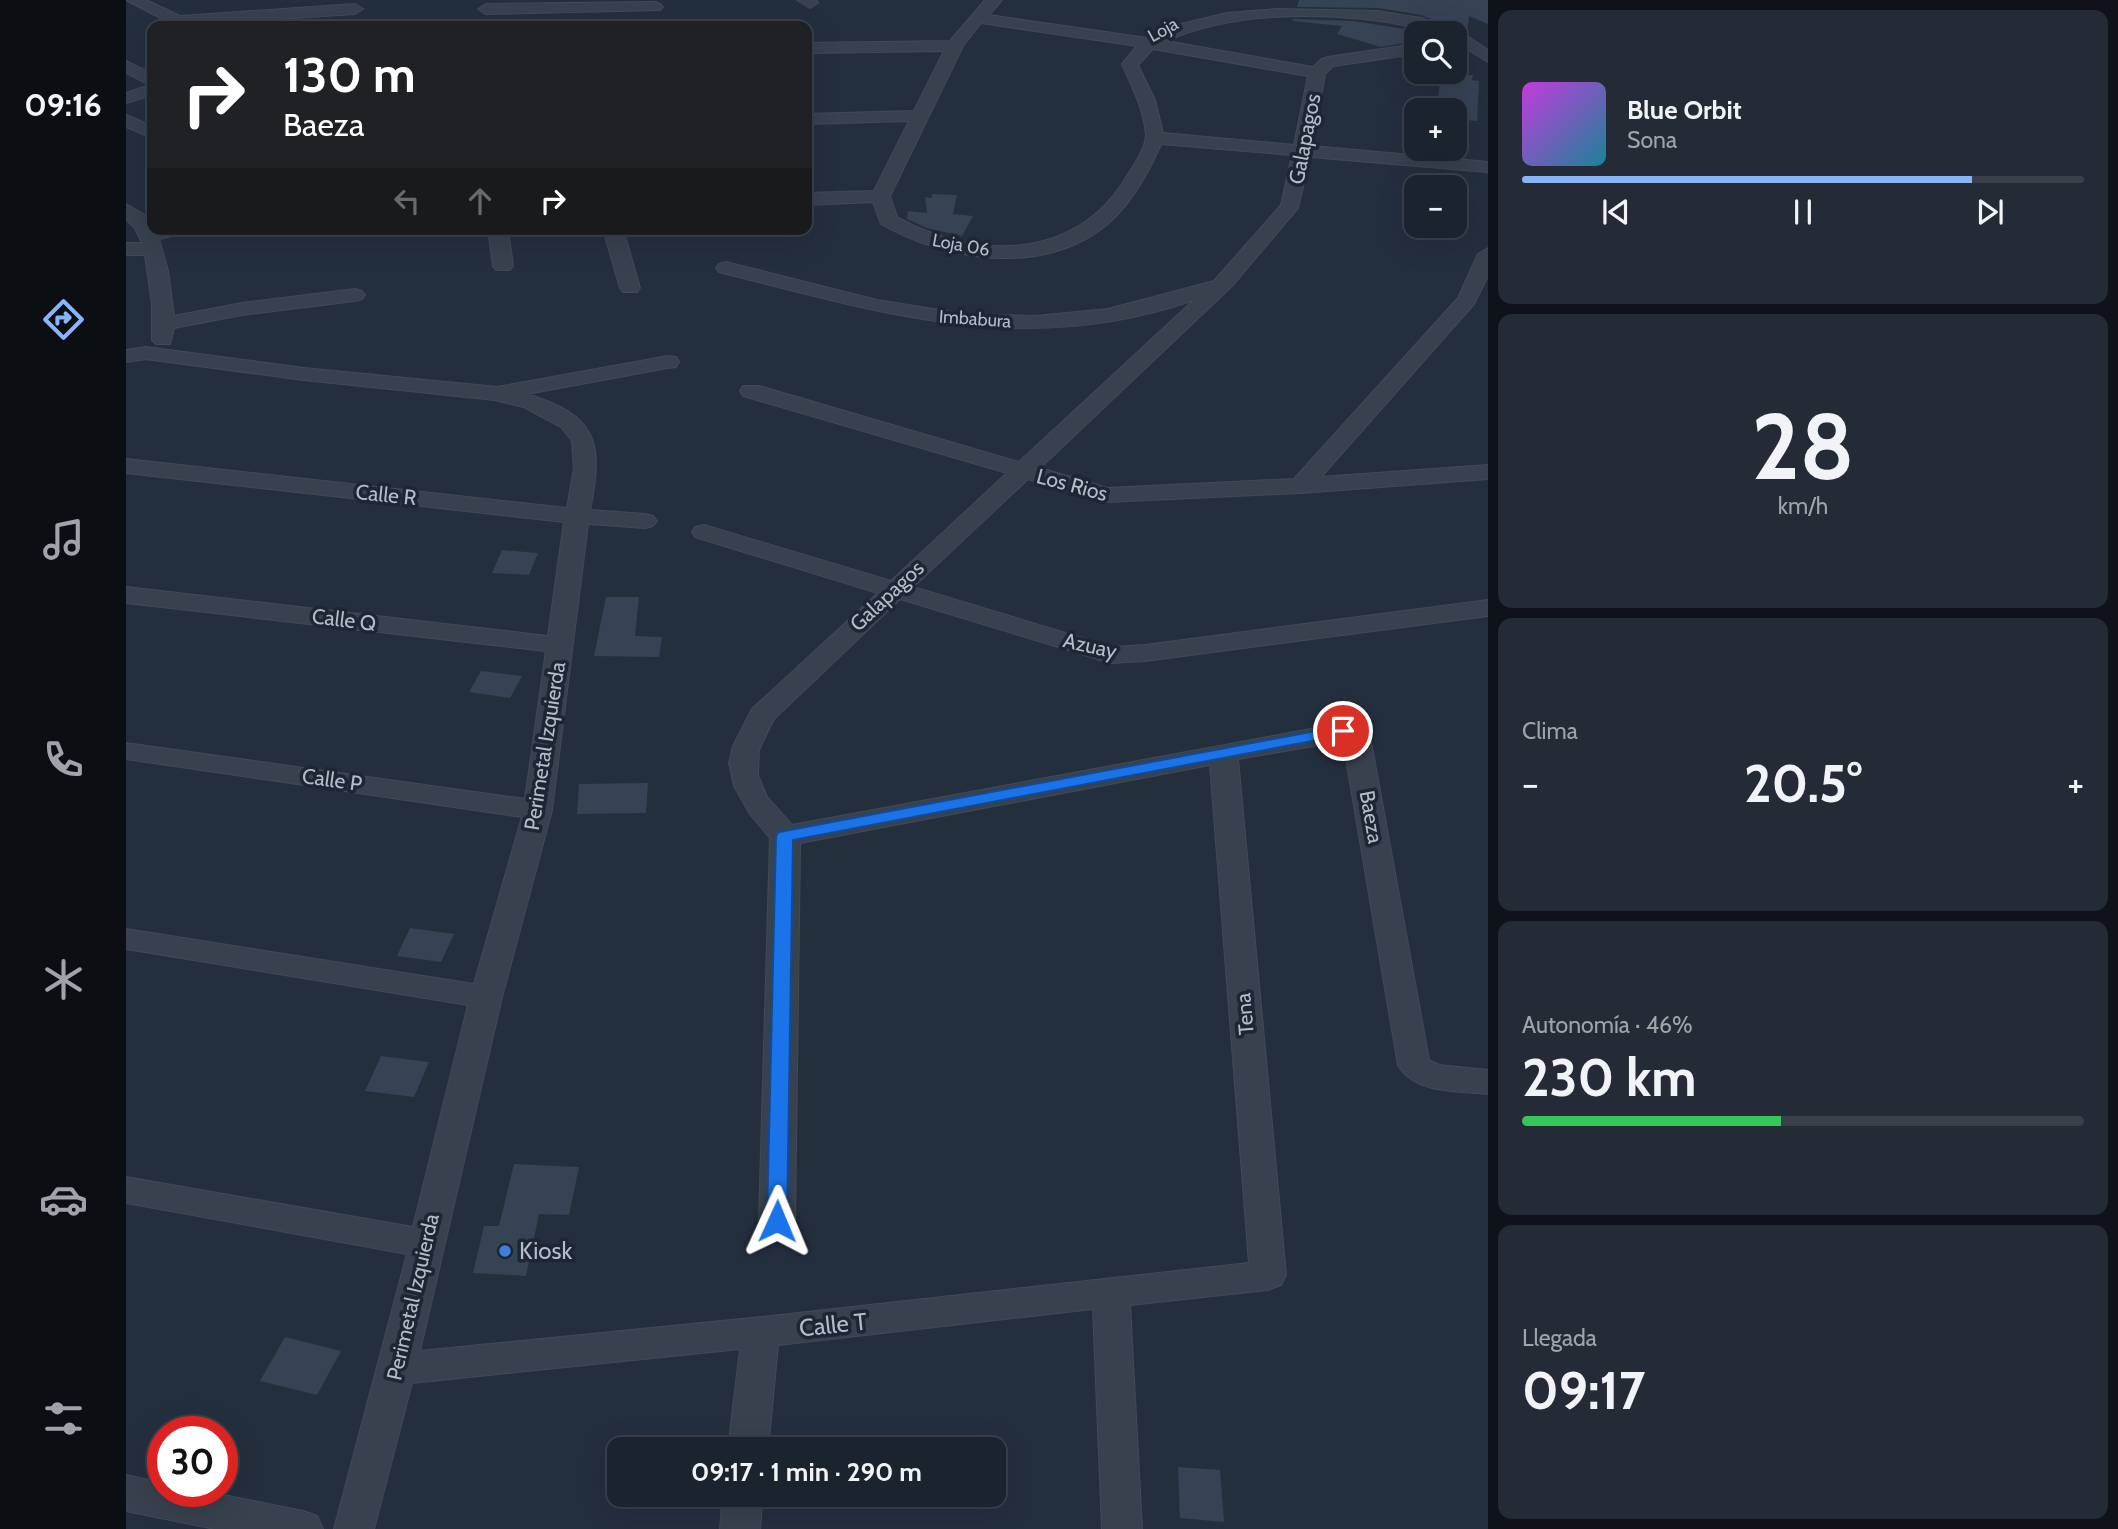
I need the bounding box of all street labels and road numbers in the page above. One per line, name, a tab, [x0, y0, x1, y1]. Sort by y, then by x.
street label: Loja	[1144, 13, 1182, 47]
street label: Galapagos	[1283, 91, 1326, 186]
street label: Loja 06	[931, 229, 991, 261]
street label: Imbabura	[938, 305, 1012, 333]
street label: Los Rios	[1034, 463, 1111, 506]
street label: Calle R	[354, 479, 418, 510]
street label: Galapagos	[845, 555, 929, 636]
street label: Calle Q	[311, 603, 378, 636]
street label: Azuay	[1061, 627, 1120, 664]
street label: Perimetal Izquierda	[519, 660, 570, 832]
street label: Calle P	[300, 763, 364, 796]
street label: Baeza	[1355, 788, 1388, 845]
street label: Tena	[1230, 992, 1259, 1036]
street label: Perimetal Izquierda	[381, 1211, 444, 1383]
street label: Calle T	[798, 1307, 868, 1342]

